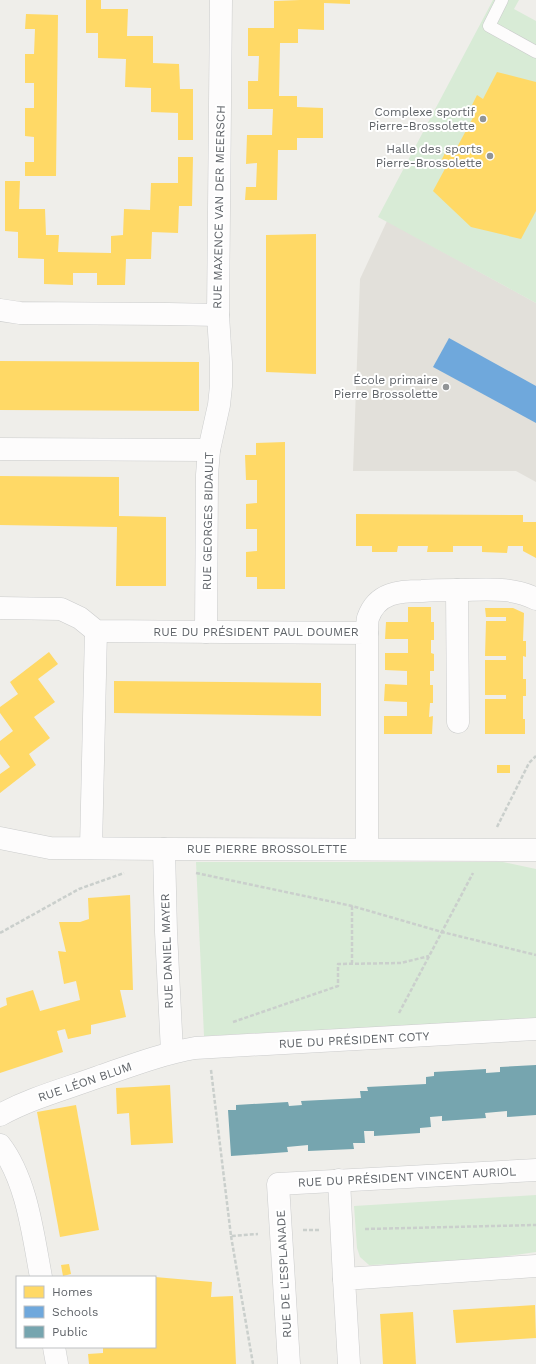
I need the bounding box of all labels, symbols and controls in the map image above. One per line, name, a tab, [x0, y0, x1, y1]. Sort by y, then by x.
street label: RUE MAXENCE VAN DER MEERSCH	[210, 105, 228, 309]
place label: Complexe sportif Pierre-Brossolette	[369, 105, 475, 133]
marker: Complexe sportif Pierre-Brossolette	[478, 114, 488, 124]
place label: Halle des sports Pierre-Brossolette	[376, 142, 482, 170]
marker: Halle des sports Pierre-Brossolette	[485, 151, 495, 161]
place label: École primaire Pierre Brossolette	[334, 373, 438, 401]
marker: École primaire Pierre Brossolette	[441, 382, 451, 392]
street label: RUE GEORGES BIDAULT	[200, 452, 216, 590]
street label: RUE DU PRÉSIDENT PAUL DOUMER	[153, 625, 359, 639]
street label: RUE PIERRE BROSSOLETTE	[187, 842, 348, 856]
street label: RUE DANIEL MAYER	[158, 893, 176, 1009]
street label: RUE DU PRÉSIDENT COTY	[278, 1029, 430, 1051]
street label: RUE LÉON BLUM	[36, 1059, 134, 1105]
street label: RUE DU PRÉSIDENT VINCENT AURIOL	[297, 1164, 517, 1190]
street label: RUE DE L'ESPLANADE	[274, 1209, 294, 1338]
legend	[16, 1276, 156, 1348]
text: Homes	[52, 1285, 93, 1299]
text: Schools	[52, 1305, 98, 1319]
text: Public	[52, 1325, 88, 1339]

